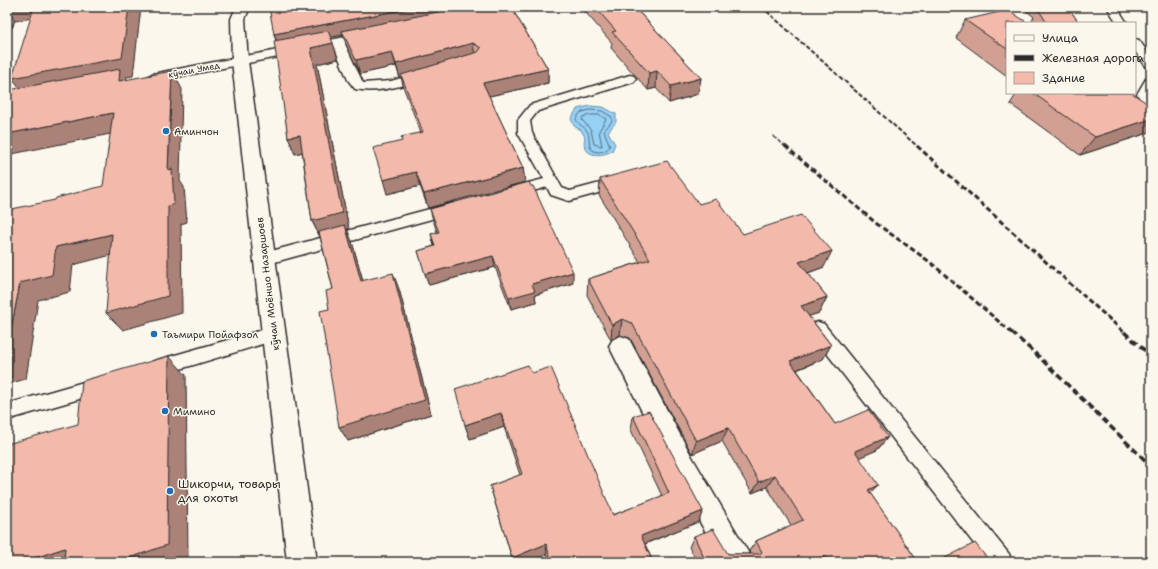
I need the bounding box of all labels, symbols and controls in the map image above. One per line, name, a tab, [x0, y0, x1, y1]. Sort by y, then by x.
legend	[1006, 22, 1136, 94]
text: Улица	[1042, 30, 1079, 46]
text: Железная дорога	[1042, 50, 1145, 66]
street label: кӯчаи Умед	[167, 59, 221, 81]
text: Здание	[1042, 70, 1086, 86]
place label: Аминчон	[174, 125, 219, 138]
marker: Аминчон	[161, 126, 171, 136]
street label: кӯчаи Моёншо Назаршоев	[253, 217, 282, 351]
place label: Таъмири Пойафзол	[162, 328, 258, 341]
marker: Таъмири Пойафзол	[149, 329, 159, 339]
place label: Мимино	[173, 405, 216, 418]
marker: Мимино	[160, 406, 170, 416]
place label: Шикорчи, товары для охоты	[178, 476, 281, 506]
marker: Шикорчи, товары для охоты	[165, 486, 175, 496]

